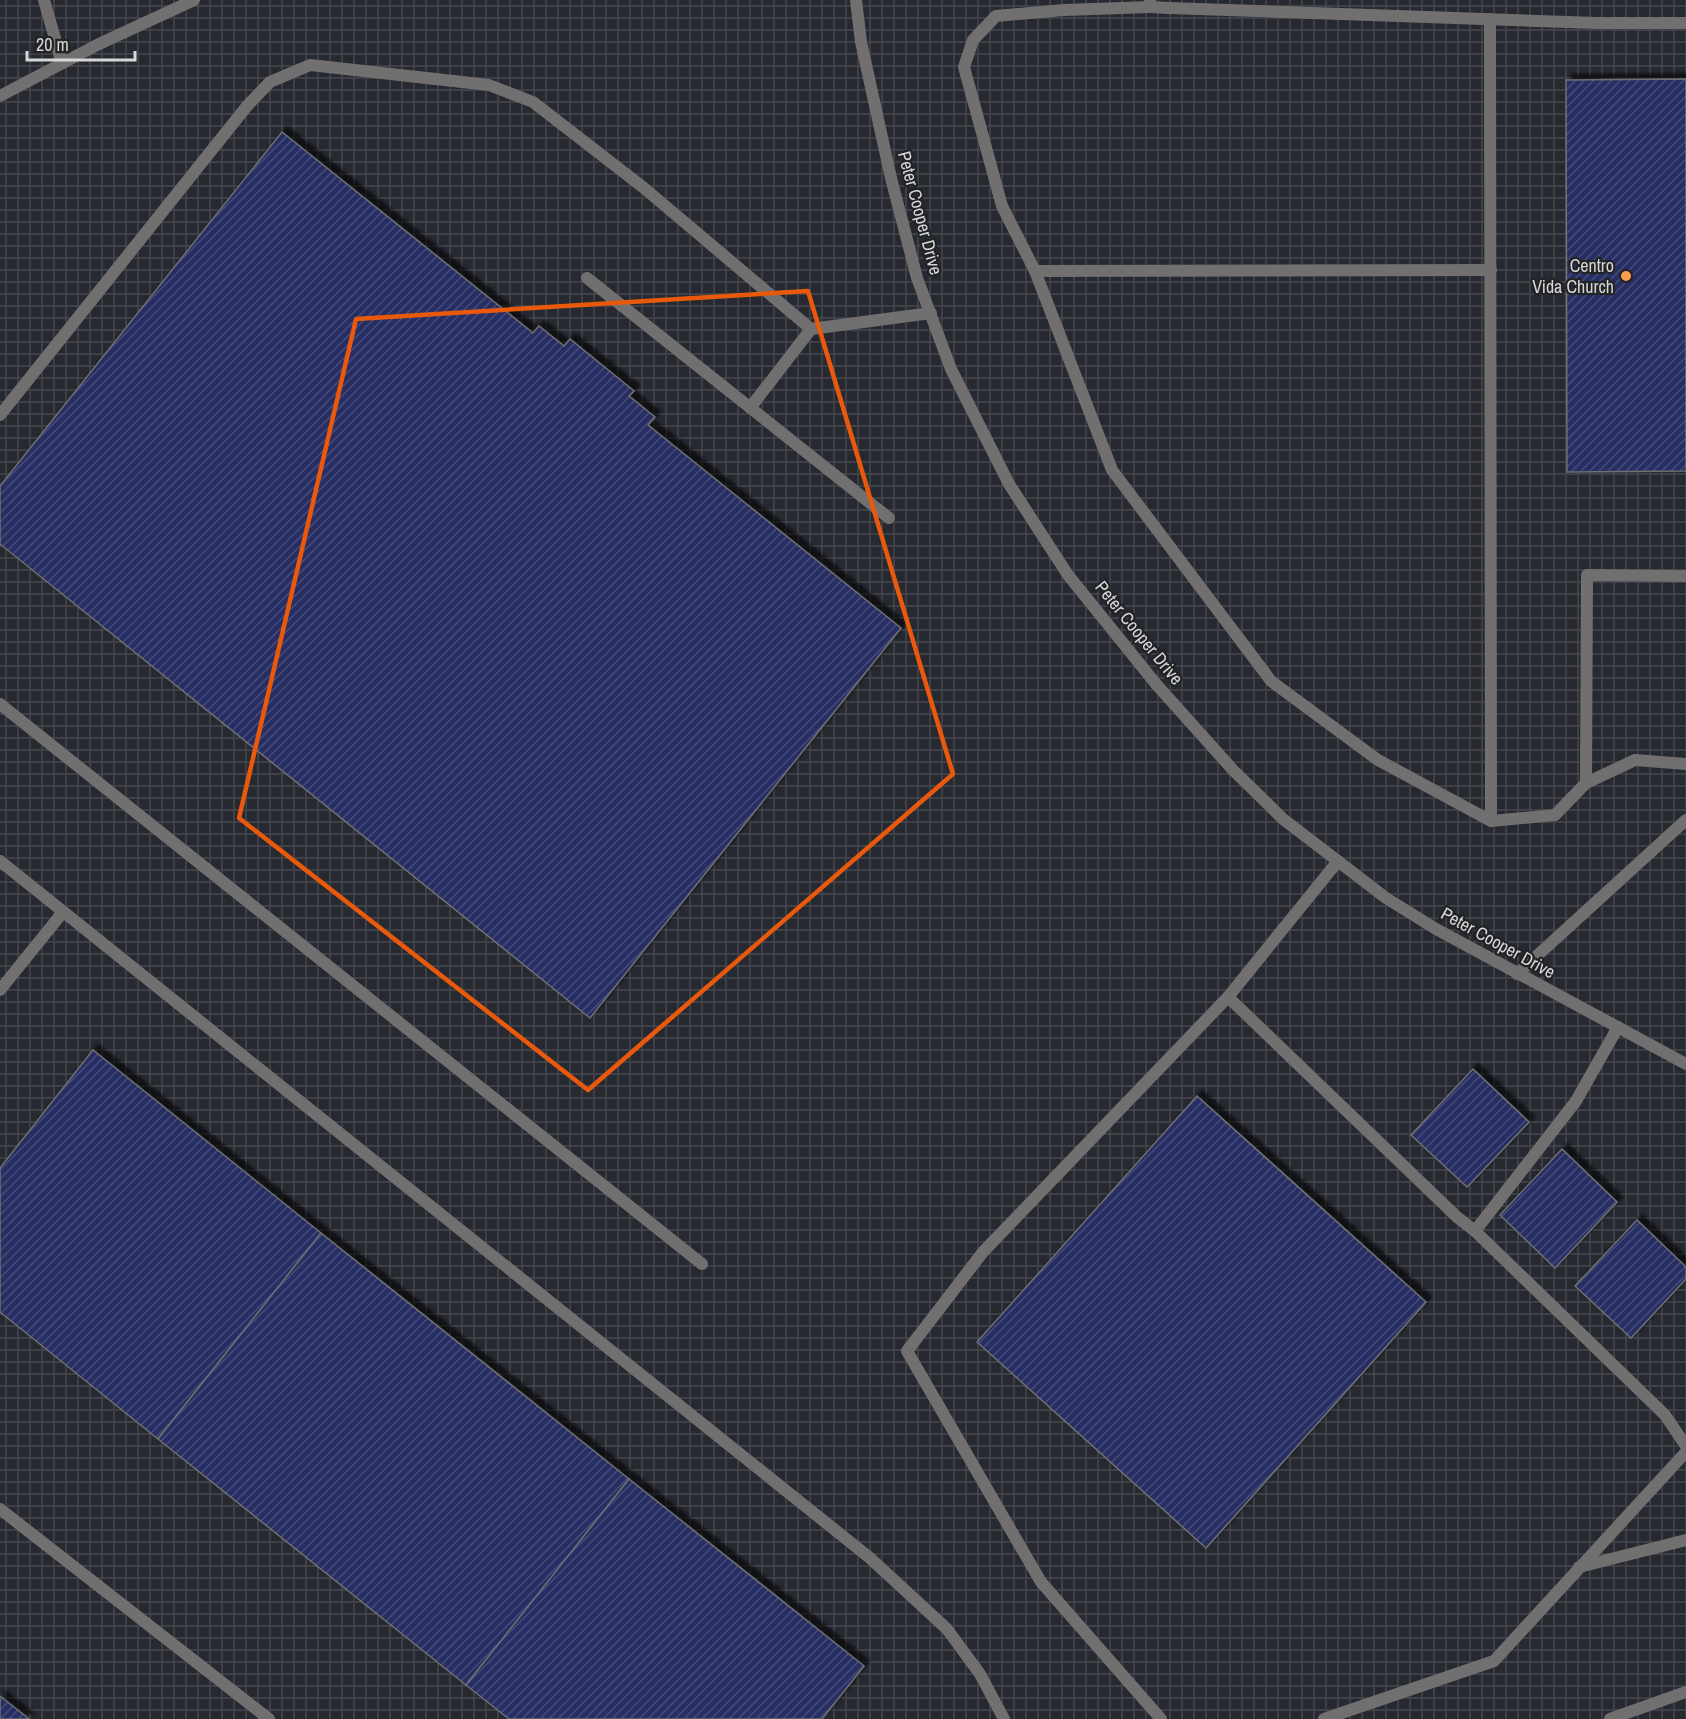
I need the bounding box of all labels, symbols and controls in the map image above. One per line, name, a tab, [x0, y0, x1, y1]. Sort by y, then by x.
scale bar	[27, 24, 135, 62]
text: 20 m	[36, 32, 69, 57]
street label: Peter Cooper Drive	[892, 148, 949, 278]
place label: Centro Vida Church	[1532, 253, 1614, 299]
marker: Centro Vida Church	[1619, 269, 1633, 283]
street label: Peter Cooper Drive	[1090, 575, 1189, 690]
street label: Peter Cooper Drive	[1437, 901, 1560, 984]

